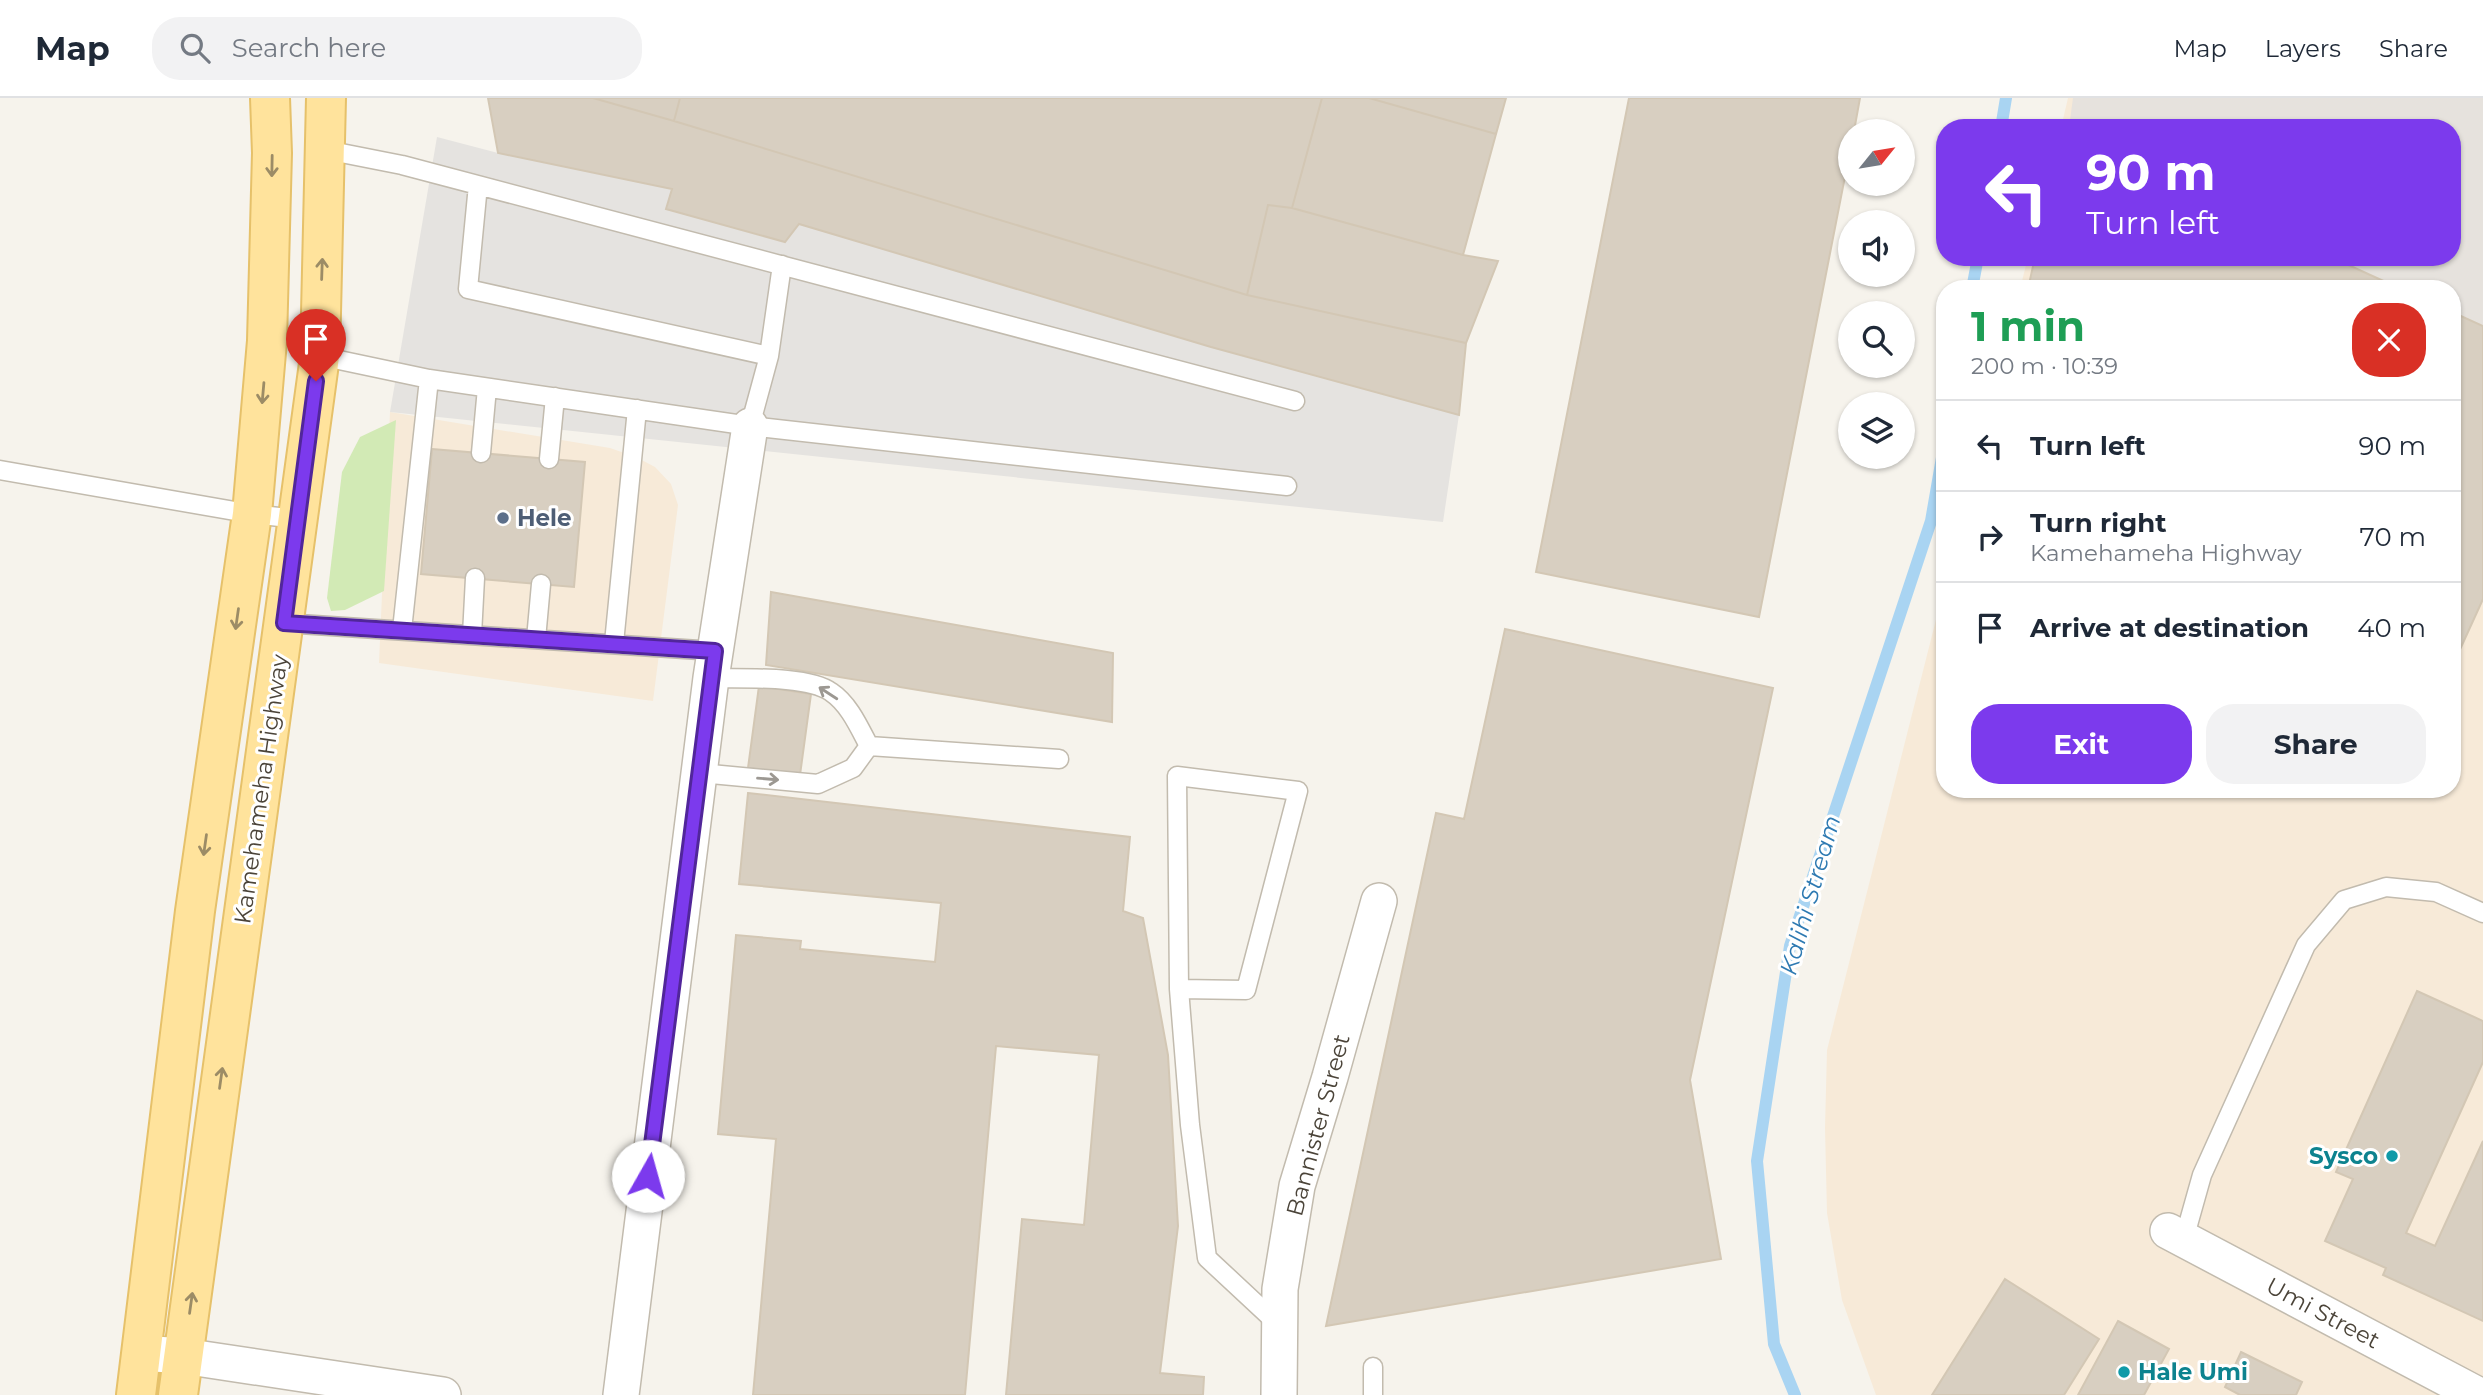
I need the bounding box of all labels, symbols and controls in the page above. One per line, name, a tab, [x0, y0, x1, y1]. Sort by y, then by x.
search box	[152, 17, 642, 80]
text: Map	[35, 28, 110, 68]
icon: search	[176, 29, 214, 67]
text: Search here	[232, 32, 386, 64]
text: Map	[2173, 34, 2227, 63]
text: Layers	[2265, 34, 2341, 63]
text: Share	[2379, 34, 2448, 63]
north arrow	[1838, 119, 1914, 196]
map controls	[1838, 119, 1915, 469]
text: 90 m	[2086, 143, 2216, 202]
icon: left	[1971, 147, 2062, 238]
one-way arrow	[265, 154, 278, 177]
text: Turn left	[2086, 203, 2220, 242]
button: sound	[1838, 210, 1915, 287]
one-way arrow	[316, 258, 329, 281]
text: 1 min	[1971, 300, 2085, 352]
button: search	[1838, 301, 1915, 378]
button: close	[2352, 303, 2426, 377]
pin	[286, 309, 346, 381]
icon: arrive	[297, 320, 335, 358]
text: 200 m · 10:39	[1971, 352, 2118, 380]
one-way arrow	[256, 382, 269, 404]
button: layers	[1838, 392, 1915, 469]
icon: left	[1971, 427, 2009, 465]
text: Turn left	[2030, 430, 2146, 462]
text: 90 m	[2359, 430, 2426, 462]
place label: Hele	[517, 504, 572, 532]
text: Turn right	[2030, 507, 2166, 539]
marker: Hele	[495, 510, 511, 526]
icon: right	[1971, 518, 2009, 556]
text: 70 m	[2360, 521, 2426, 553]
text: Kamehameha Highway	[2030, 539, 2302, 567]
one-way arrow	[230, 608, 243, 630]
icon: arrive	[1971, 609, 2009, 647]
text: Arrive at destination	[2030, 612, 2309, 644]
text: 40 m	[2357, 612, 2426, 644]
street label: Kamehameha Highway	[228, 652, 294, 926]
one-way arrow	[819, 685, 838, 700]
button: Exit	[1971, 704, 2192, 784]
button: Share	[2206, 704, 2426, 784]
one-way arrow	[756, 773, 778, 786]
water label: Kalihi Stream	[1773, 812, 1847, 978]
one-way arrow	[198, 833, 211, 855]
street label: Bannister Street	[1280, 1031, 1356, 1219]
one-way arrow	[215, 1067, 228, 1089]
position arrow	[611, 1139, 685, 1213]
place label: Sysco	[2309, 1142, 2378, 1170]
marker: Sysco	[2384, 1148, 2400, 1164]
street label: Umi Street	[2262, 1271, 2384, 1355]
one-way arrow	[184, 1292, 197, 1315]
place label: Hale Umi	[2138, 1358, 2248, 1386]
marker: Hale Umi	[2116, 1364, 2132, 1380]

